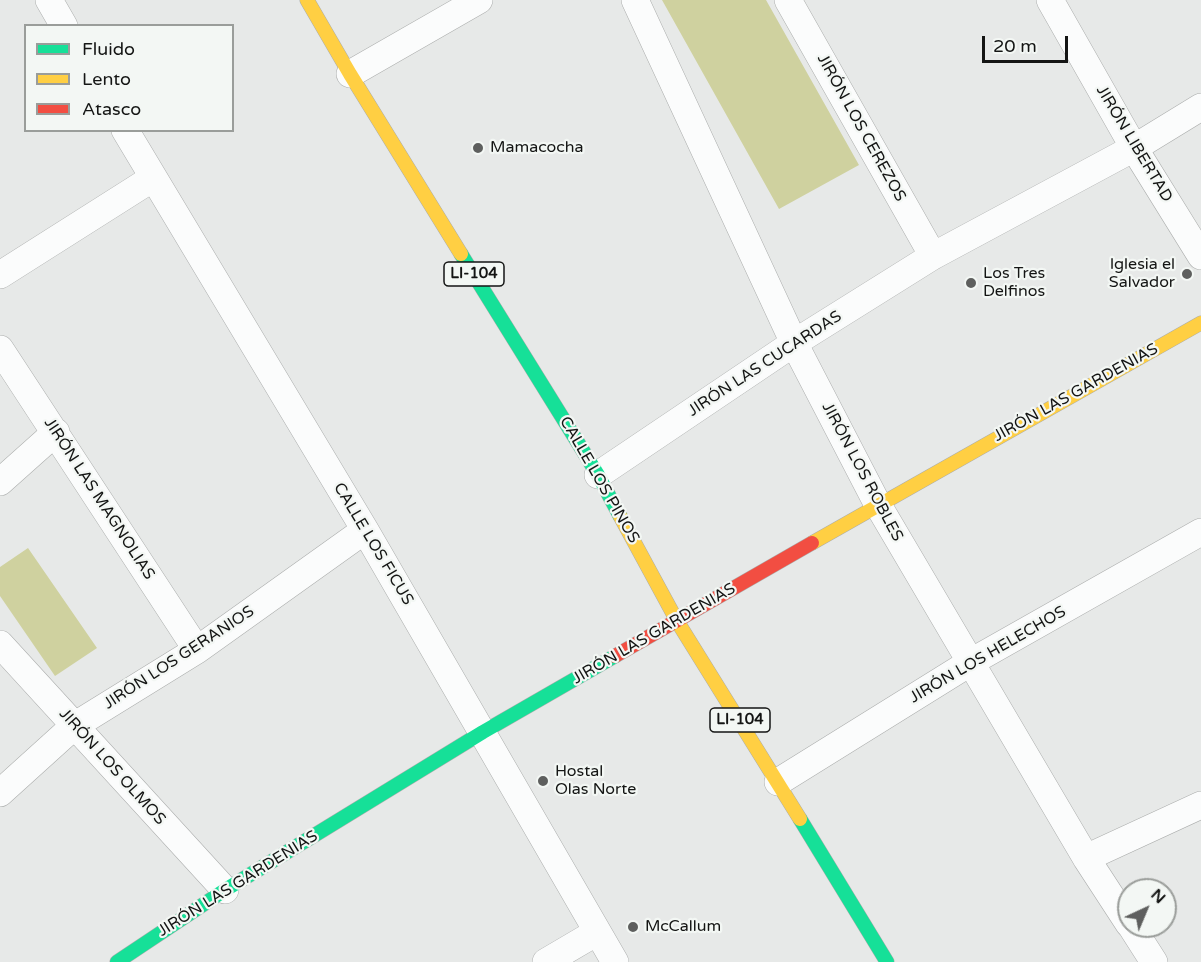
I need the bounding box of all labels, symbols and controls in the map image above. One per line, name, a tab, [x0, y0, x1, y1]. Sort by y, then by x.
legend	[24, 24, 234, 132]
scale bar	[985, 24, 1070, 62]
text: 20 m	[993, 35, 1037, 57]
text: Fluido	[82, 38, 135, 60]
street label: JIRÓN LOS CEREZOS	[812, 51, 910, 205]
text: Lento	[82, 68, 131, 90]
street label: JIRÓN LIBERTAD	[1092, 82, 1176, 206]
text: Atasco	[82, 98, 141, 120]
place label: Mamacocha	[490, 138, 584, 158]
marker: Mamacocha	[471, 141, 485, 155]
place label: Iglesia el Salvador	[1109, 255, 1175, 293]
road number: LI-104	[444, 262, 504, 286]
place label: Los Tres Delfinos	[983, 264, 1045, 302]
marker: Iglesia el Salvador	[1180, 267, 1194, 281]
marker: Los Tres Delfinos	[964, 276, 978, 290]
street label: JIRÓN LAS CUCARDAS	[684, 307, 846, 421]
street label: JIRÓN LAS GARDENIAS	[990, 340, 1162, 446]
street label: JIRÓN LOS ROBLES	[817, 399, 907, 545]
street label: CALLE LOS PINOS	[555, 413, 643, 547]
street label: JIRÓN LAS MAGNOLIAS	[39, 415, 159, 583]
street label: CALLE LOS FICUS	[329, 479, 417, 609]
street label: JIRÓN LAS GARDENIAS	[569, 579, 739, 689]
street label: JIRÓN LOS GERANIOS	[100, 602, 258, 714]
street label: JIRÓN LOS HELECHOS	[906, 602, 1070, 708]
street label: JIRÓN LOS OLMOS	[55, 705, 169, 829]
road number: LI-104	[710, 708, 770, 732]
place label: Hostal Olas Norte	[555, 762, 636, 800]
marker: Hostal Olas Norte	[536, 774, 550, 788]
street label: JIRÓN LAS GARDENIAS	[154, 827, 322, 941]
north arrow	[1117, 878, 1177, 938]
text: N	[1147, 885, 1170, 908]
place label: McCallum	[645, 917, 721, 937]
marker: McCallum	[626, 920, 640, 934]

